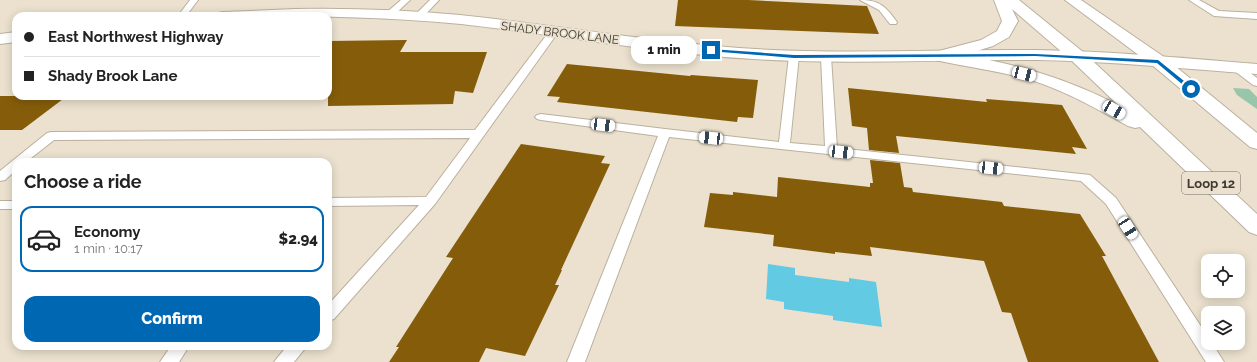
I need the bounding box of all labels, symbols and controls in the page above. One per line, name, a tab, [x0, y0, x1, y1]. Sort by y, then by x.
street label: SHADY BROOK LANE	[500, 19, 620, 47]
text: East Northwest Highway	[48, 28, 224, 46]
callout: 1 min	[631, 36, 697, 64]
route end	[702, 41, 720, 59]
text: 1 min	[647, 42, 681, 57]
car	[1011, 65, 1037, 83]
text: Shady Brook Lane	[48, 67, 177, 85]
route start	[1182, 80, 1200, 98]
car	[1101, 99, 1127, 121]
car	[590, 118, 616, 132]
car	[698, 131, 724, 145]
car	[828, 145, 854, 159]
car	[978, 161, 1004, 175]
text: Choose a ride	[24, 171, 142, 192]
road number: Loop 12	[1182, 172, 1240, 194]
car	[1116, 215, 1140, 241]
icon: car	[26, 221, 62, 257]
text: Economy	[74, 223, 141, 241]
text: $2.94	[279, 230, 318, 248]
text: 1 min · 10:17	[74, 241, 143, 256]
map controls	[1201, 254, 1245, 350]
button: locate	[1201, 254, 1245, 298]
button: Confirm	[24, 296, 320, 342]
button: layers	[1201, 306, 1245, 350]

